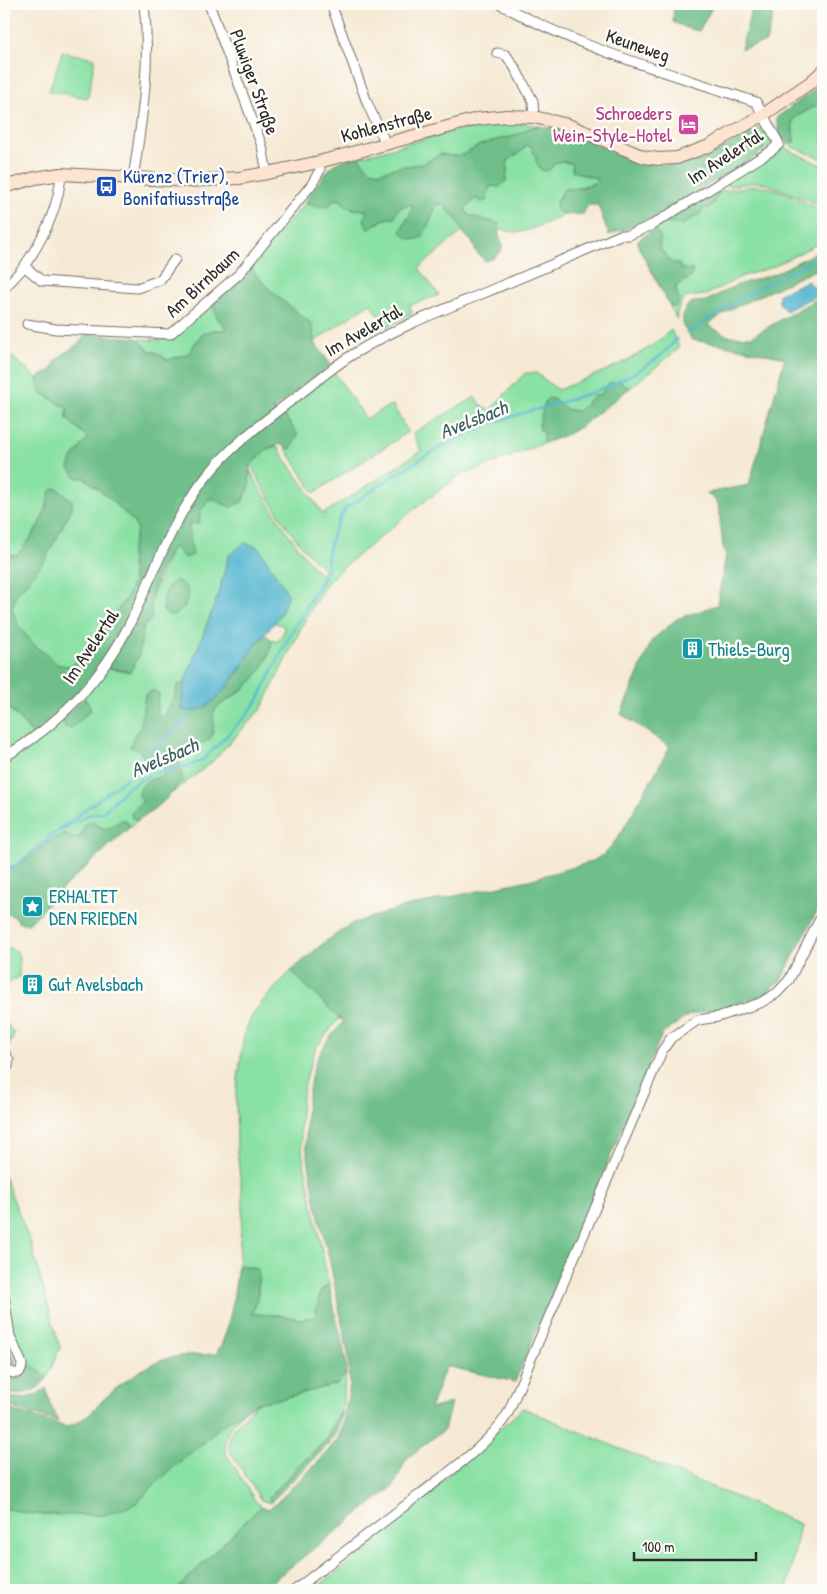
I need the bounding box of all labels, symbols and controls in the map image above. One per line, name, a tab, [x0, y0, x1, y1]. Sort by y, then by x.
street label: Keuneweg	[603, 22, 673, 68]
street label: Pluwiger Straße	[224, 26, 286, 139]
street label: Kohlenstraße	[338, 99, 435, 149]
place label: Schroeders Wein-Style-Hotel	[553, 100, 673, 148]
hotel icon: Schroeders Wein-Style-Hotel	[676, 112, 700, 136]
street label: Im Avelertal	[682, 121, 769, 190]
place label: Kürenz (Trier), Bonifatiusstraße	[123, 163, 240, 211]
bus stop icon: Kürenz (Trier), Bonifatiusstraße	[95, 175, 119, 199]
street label: Am Birnbaum	[159, 241, 245, 323]
street label: Im Avelertal	[320, 297, 407, 363]
water label: Avelsbach	[435, 393, 512, 445]
street label: Im Avelertal	[55, 603, 125, 689]
place label: Thiels-Burg	[708, 636, 790, 662]
building icon: Thiels-Burg	[680, 637, 704, 661]
water label: Avelsbach	[126, 730, 203, 783]
place label: ERHALTET DEN FRIEDEN	[49, 883, 137, 931]
place icon: ERHALTET DEN FRIEDEN	[21, 895, 45, 919]
place label: Gut Avelsbach	[48, 971, 143, 997]
building icon: Gut Avelsbach	[20, 972, 44, 996]
scale bar	[634, 1529, 757, 1561]
text: 100 m	[642, 1536, 675, 1557]

